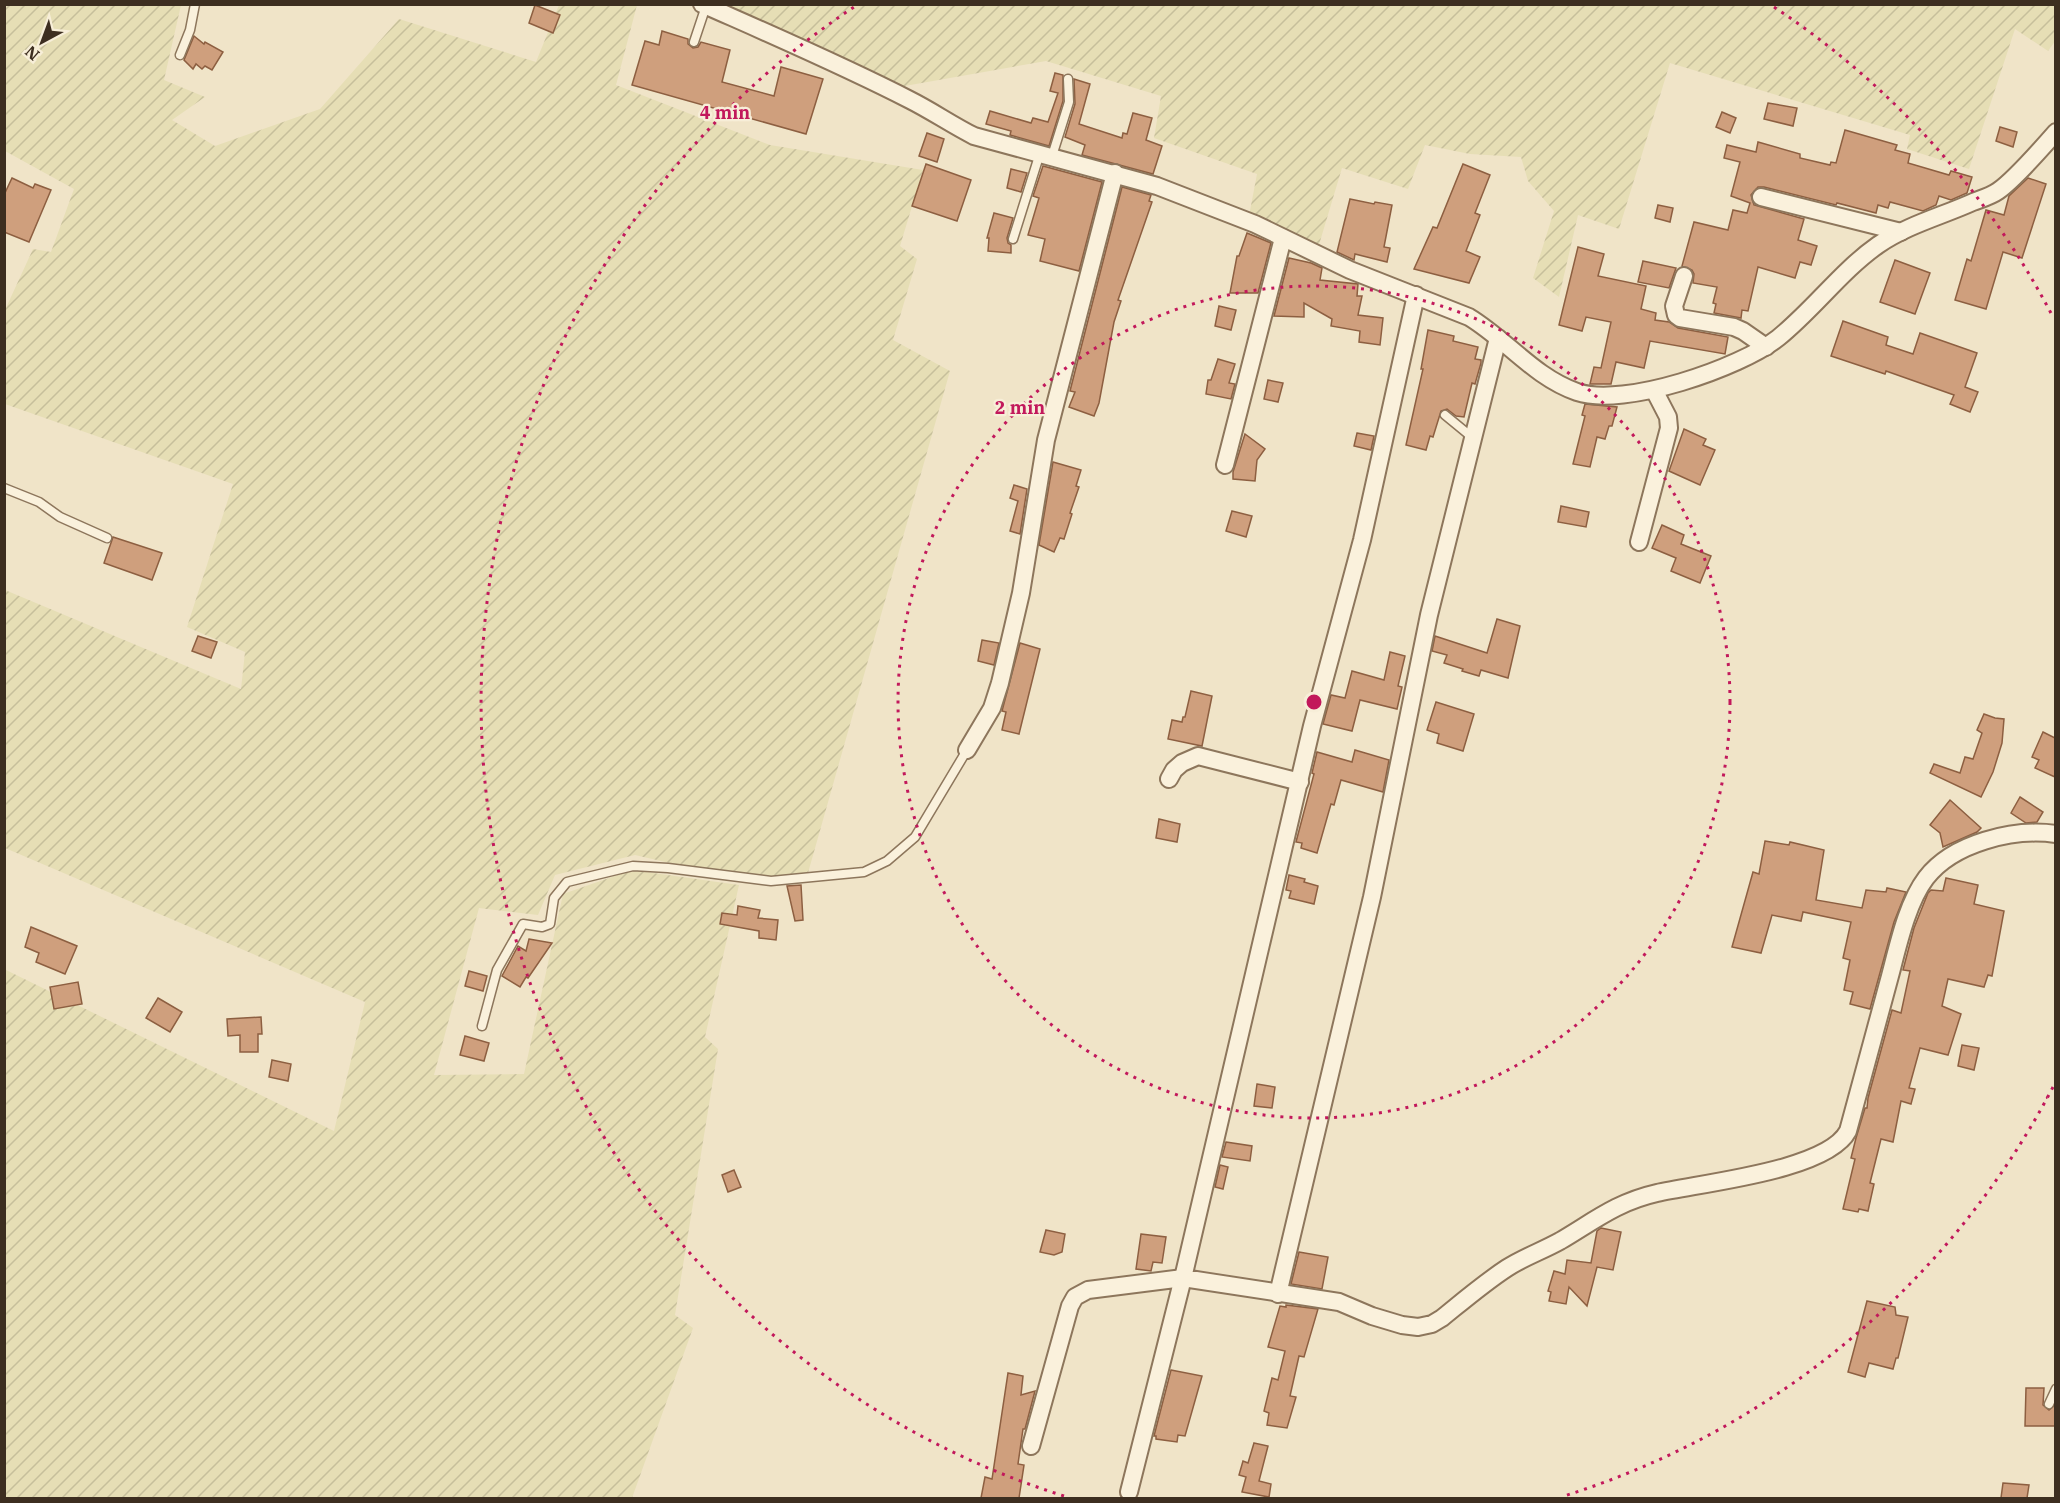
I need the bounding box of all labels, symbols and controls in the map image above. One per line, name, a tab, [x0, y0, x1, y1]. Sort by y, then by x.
north arrow	[12, 12, 72, 72]
text: N	[21, 42, 43, 65]
text: 4 min	[700, 101, 750, 124]
text: 2 min	[995, 396, 1045, 419]
centre of rings	[1304, 692, 1324, 712]

